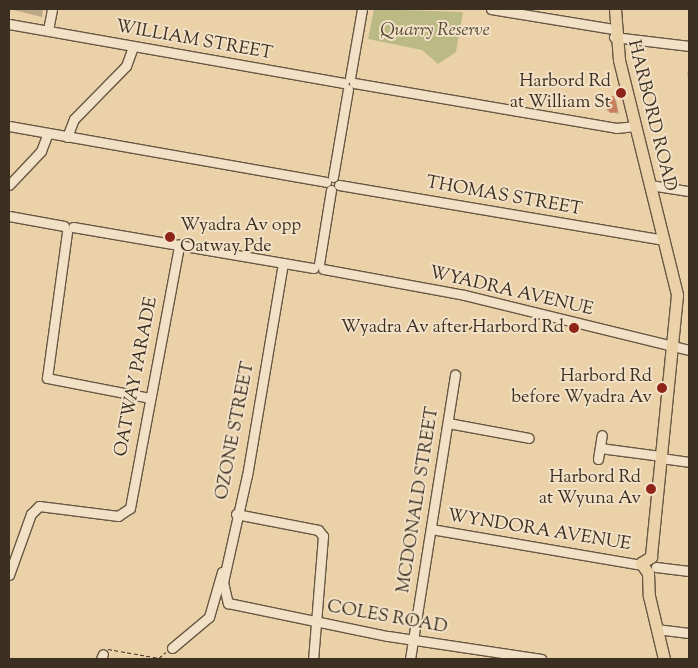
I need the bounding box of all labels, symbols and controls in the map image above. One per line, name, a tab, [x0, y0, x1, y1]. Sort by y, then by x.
street label: WILLIAM STREET	[114, 17, 274, 65]
park label: Quarry Reserve	[380, 20, 490, 42]
street label: HARBORD ROAD	[622, 38, 680, 194]
place label: Harbord Rd at William St	[510, 72, 611, 115]
marker: Harbord Rd at William St	[615, 87, 627, 99]
street label: THOMAS STREET	[424, 173, 584, 221]
place label: Wyadra Av opp Oatway Pde	[180, 216, 301, 258]
marker: Wyadra Av opp Oatway Pde	[164, 231, 176, 243]
street label: WYADRA AVENUE	[427, 263, 595, 321]
street label: OATWAY PARADE	[111, 295, 163, 459]
place label: Wyadra Av after Harbord Rd	[341, 317, 564, 339]
marker: Wyadra Av after Harbord Rd	[568, 322, 580, 334]
street label: OZONE STREET	[212, 360, 260, 502]
place label: Harbord Rd before Wyadra Av	[511, 367, 652, 409]
marker: Harbord Rd before Wyadra Av	[656, 382, 668, 394]
street label: MCDONALD STREET	[394, 405, 444, 595]
place label: Harbord Rd at Wyuna Av	[539, 468, 641, 510]
marker: Harbord Rd at Wyuna Av	[645, 483, 657, 495]
street label: WYNDORA AVENUE	[446, 506, 632, 556]
street label: COLES ROAD	[325, 597, 449, 639]

